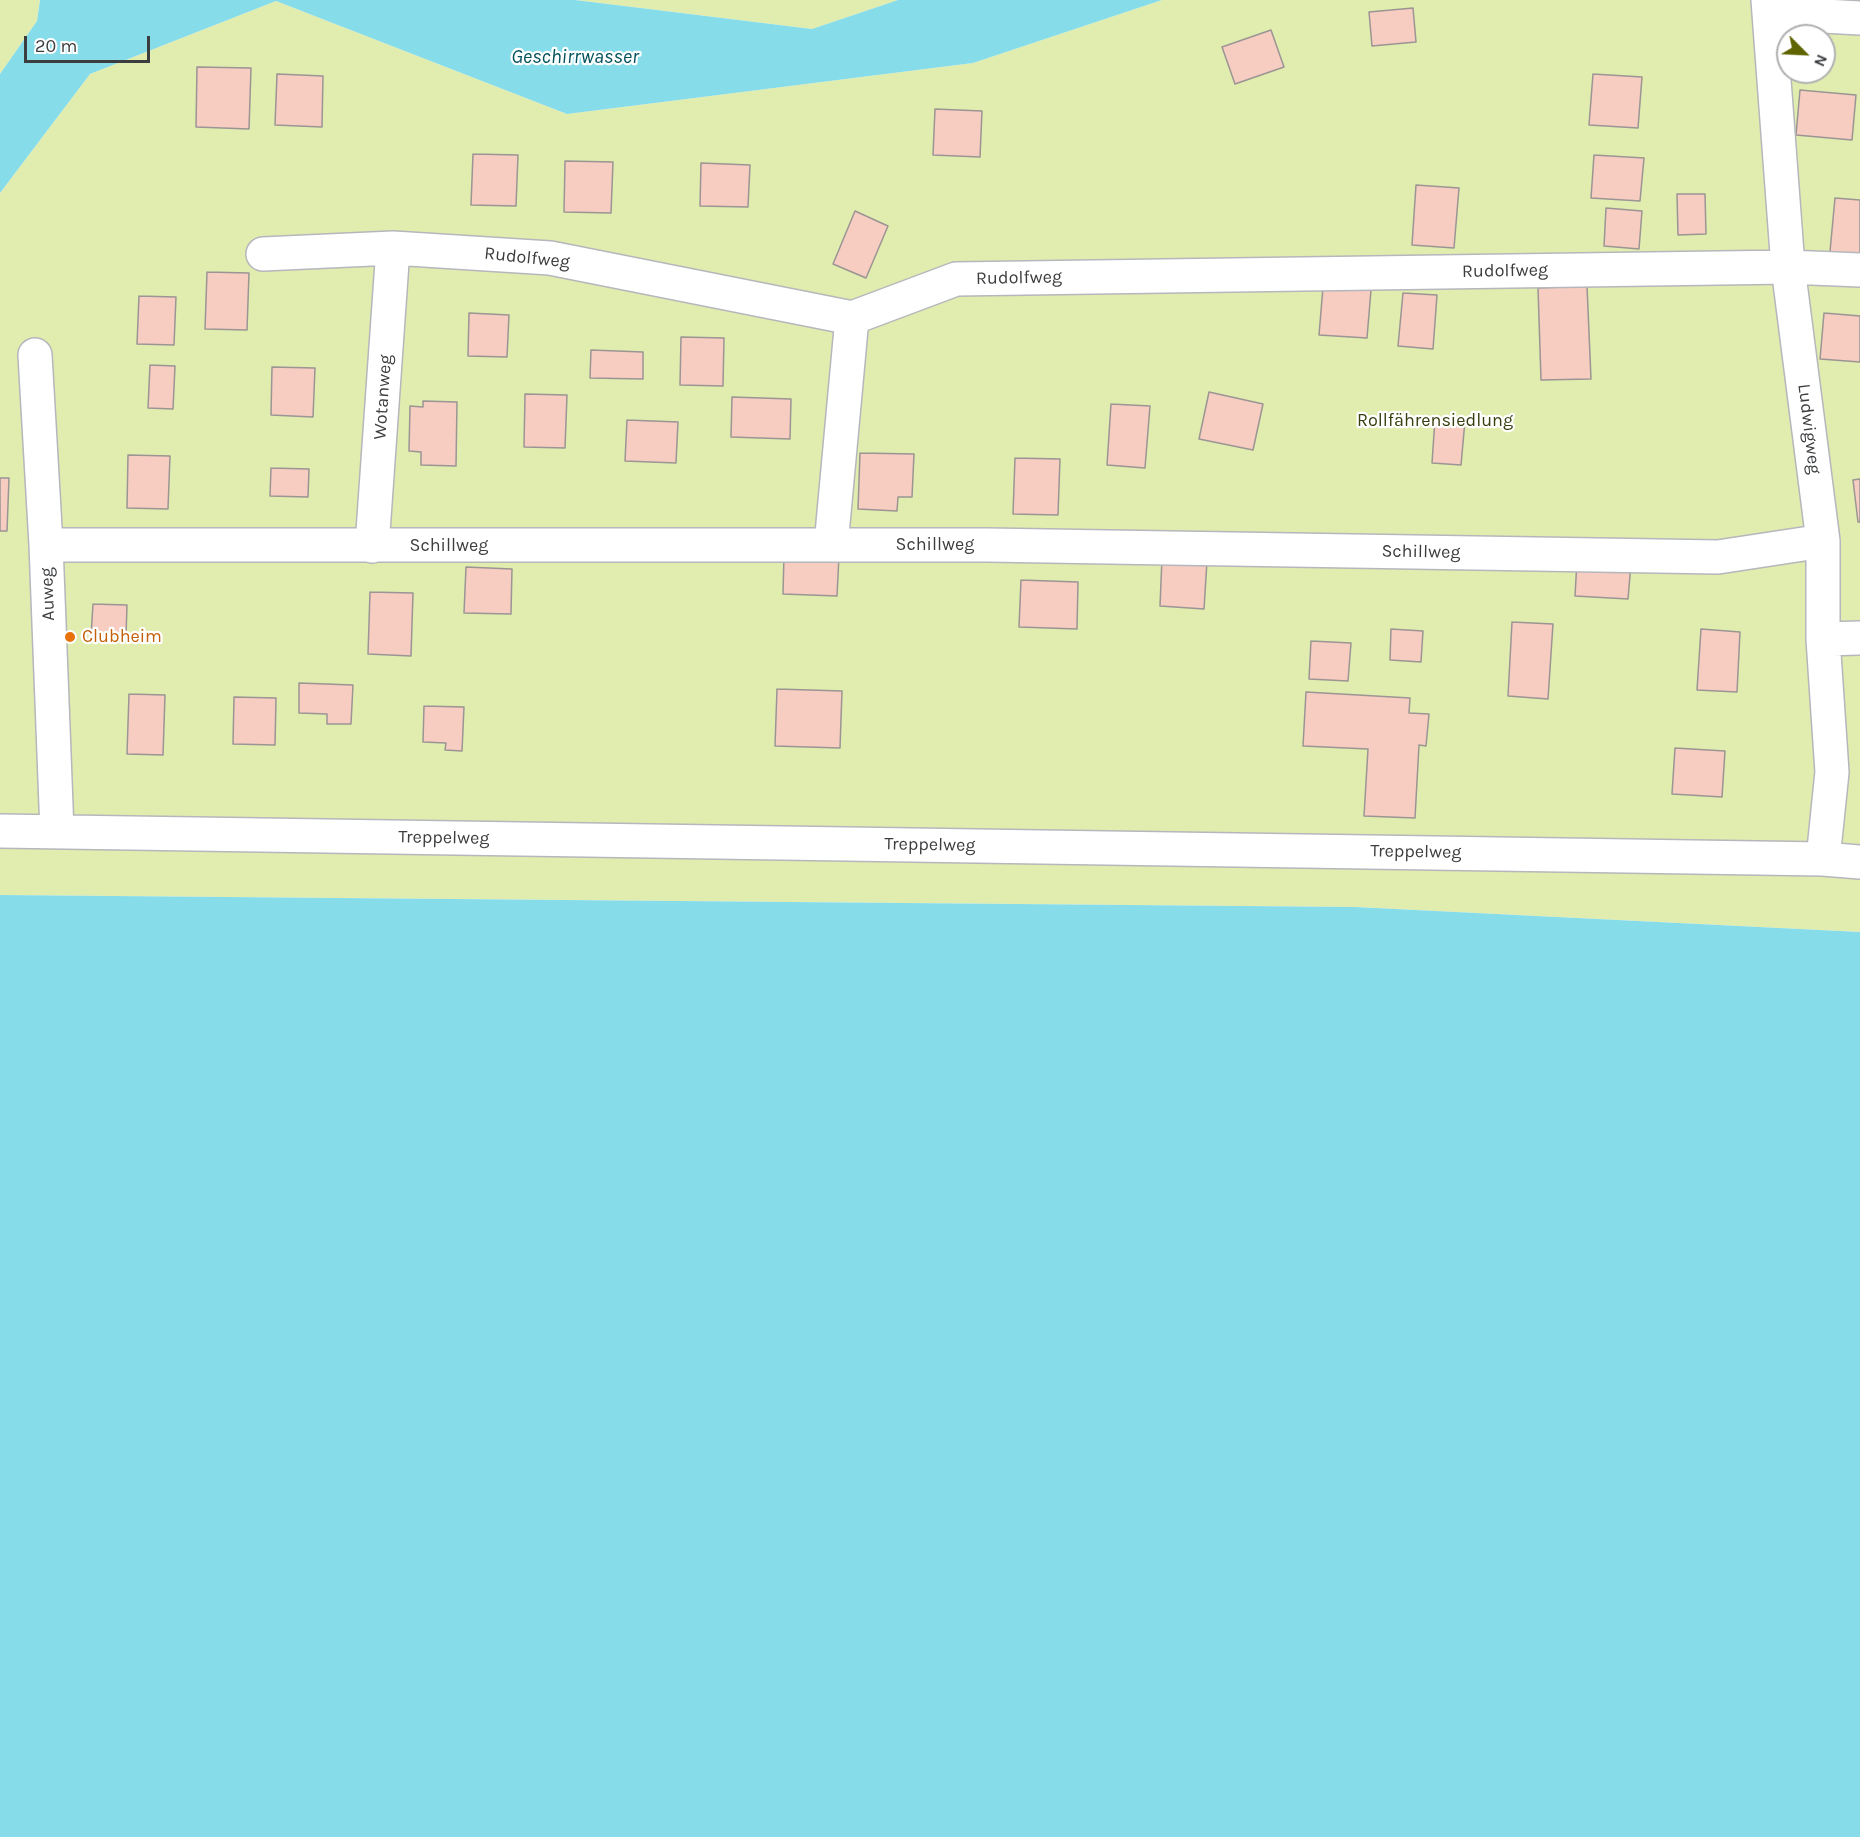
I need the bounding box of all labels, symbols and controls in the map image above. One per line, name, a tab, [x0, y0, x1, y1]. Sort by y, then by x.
scale bar	[27, 24, 153, 62]
north arrow	[1776, 24, 1836, 84]
text: 20 m	[35, 35, 77, 57]
water label: Geschirrwasser	[511, 45, 639, 69]
text: N	[1810, 52, 1832, 70]
street label: Rudolfweg	[483, 243, 571, 273]
street label: Rudolfweg	[1462, 259, 1548, 283]
street label: Rudolfweg	[976, 266, 1062, 290]
street label: Wotanweg	[369, 354, 397, 440]
street label: Ludwigweg	[1793, 383, 1825, 475]
park label: Rollfährensiedlung	[1357, 410, 1513, 432]
street label: Schillweg	[896, 534, 974, 556]
street label: Schillweg	[410, 535, 488, 557]
street label: Schillweg	[1381, 541, 1461, 563]
street label: Auweg	[36, 567, 60, 621]
place label: Clubheim	[82, 626, 162, 648]
marker: Clubheim	[63, 630, 77, 644]
street label: Treppelweg	[398, 826, 490, 850]
street label: Treppelweg	[884, 833, 976, 857]
street label: Treppelweg	[1370, 840, 1462, 864]

